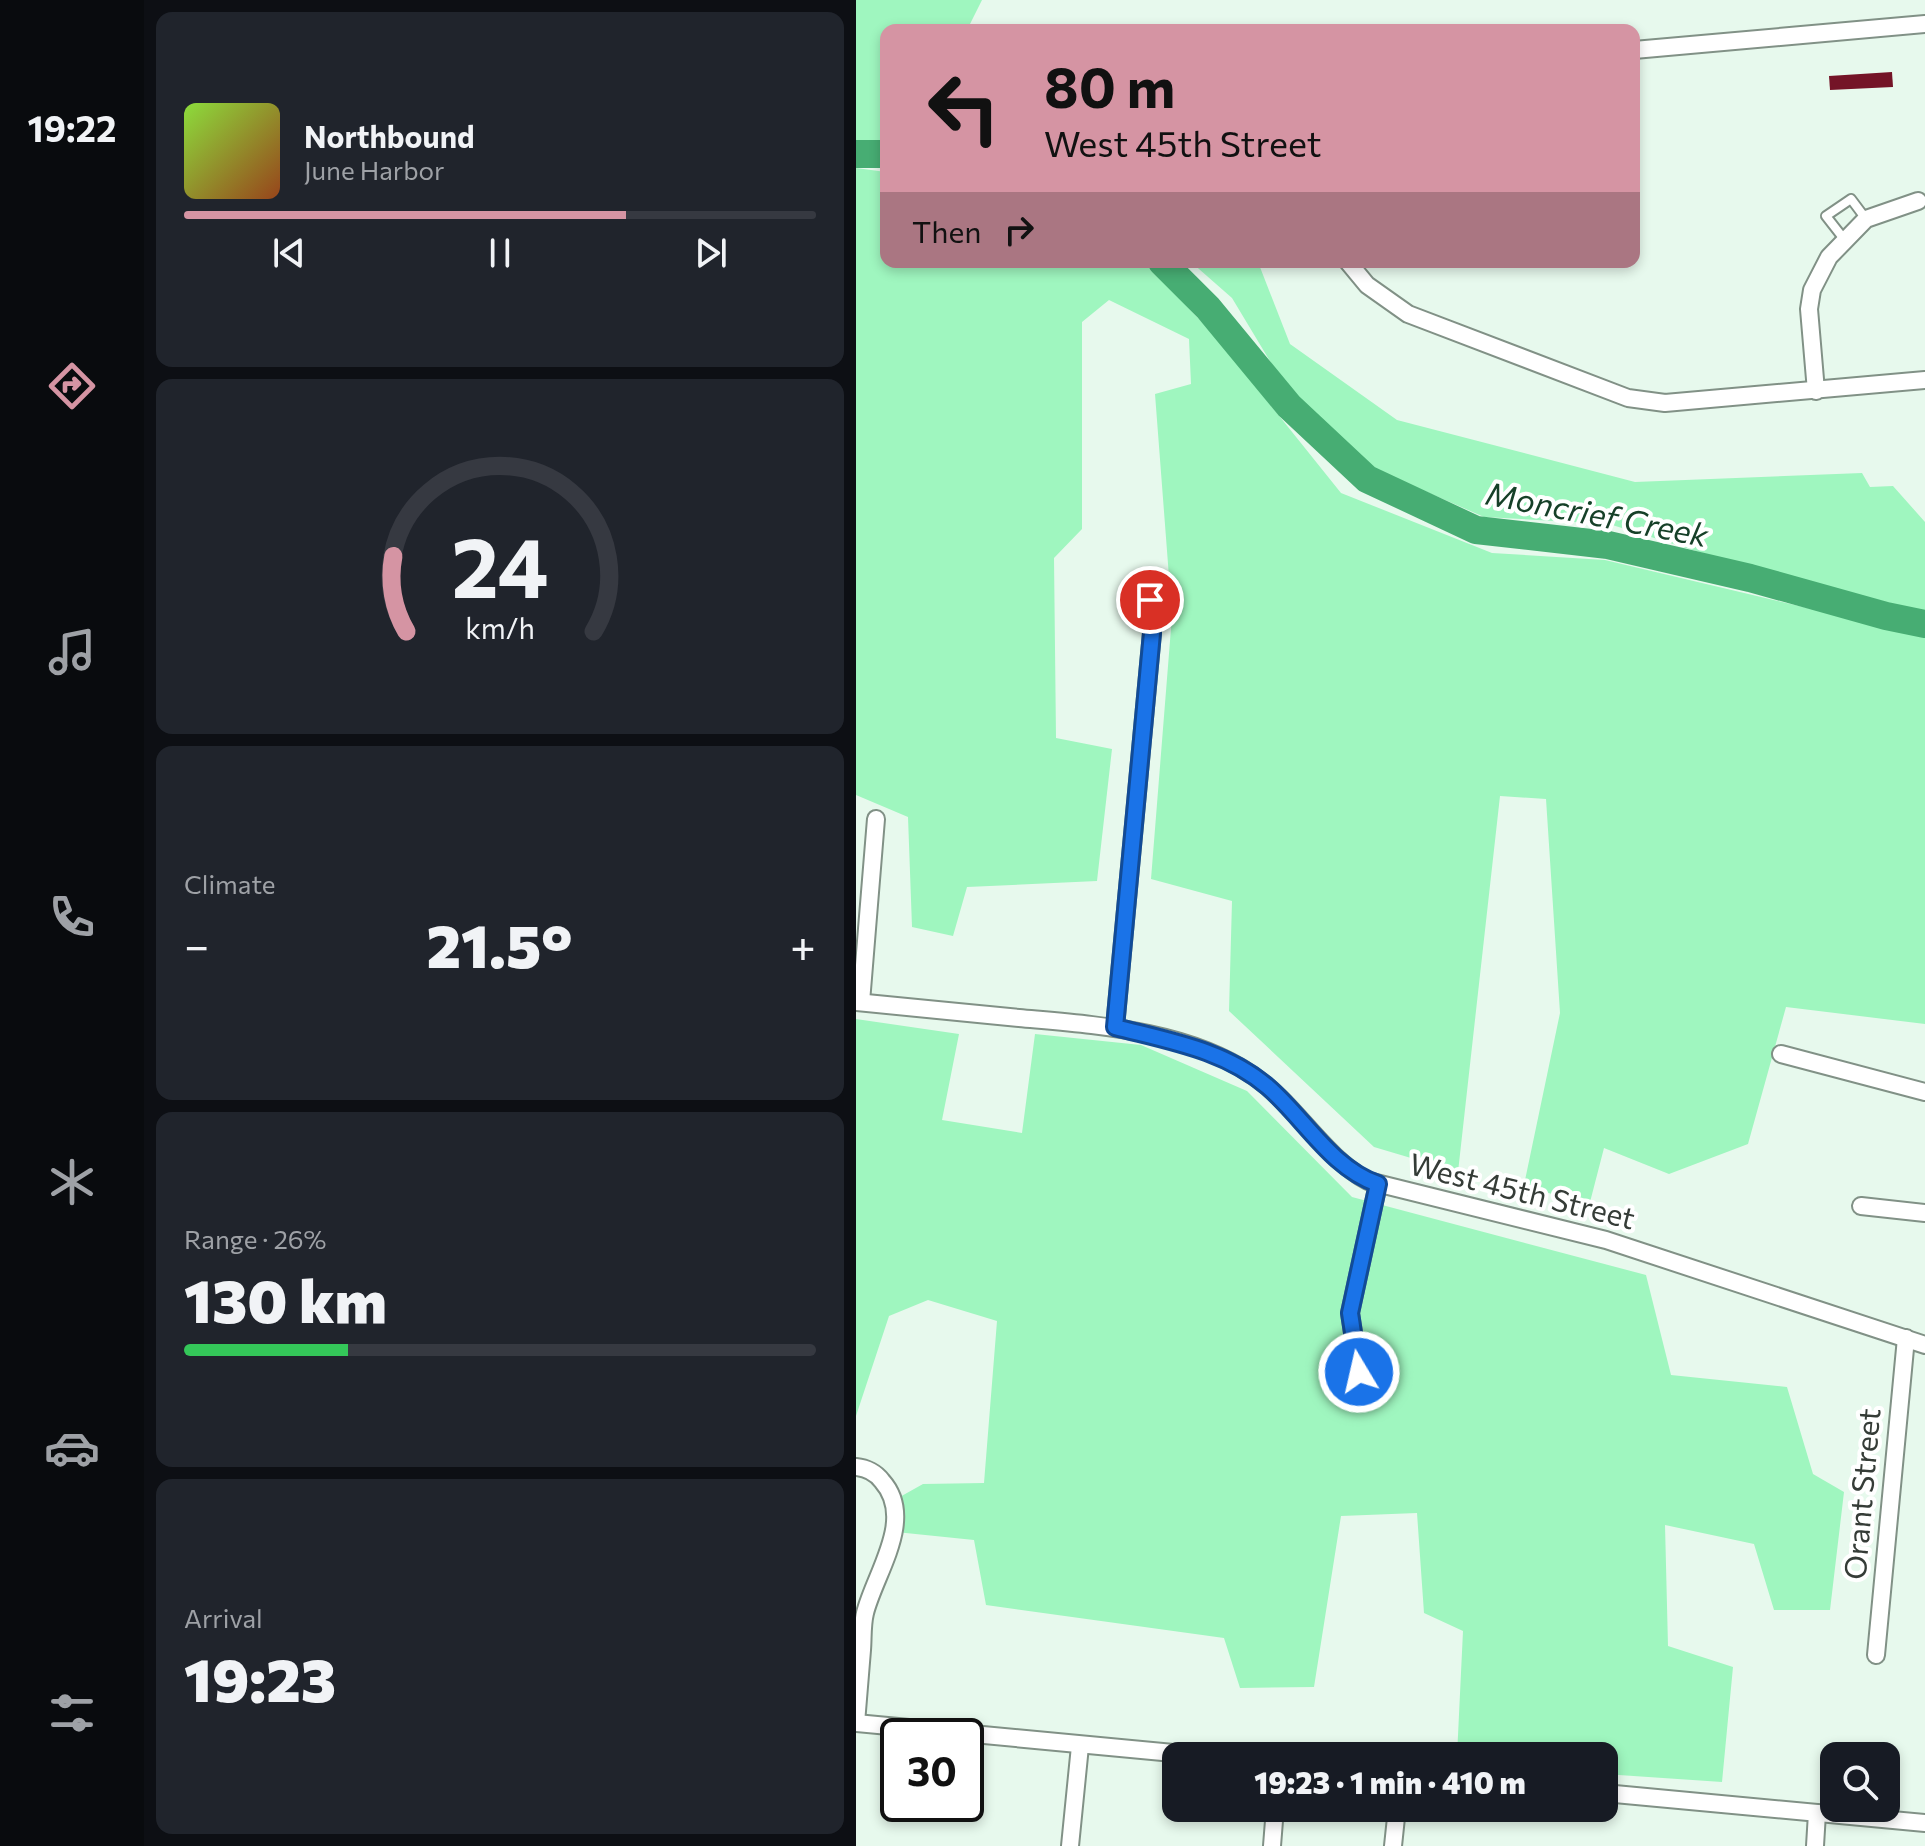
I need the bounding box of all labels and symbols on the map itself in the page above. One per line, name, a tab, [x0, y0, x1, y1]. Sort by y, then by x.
water label: Moncrief Creek	[1483, 472, 1713, 554]
pin	[1116, 566, 1184, 634]
street label: West 45th Street	[1406, 1144, 1639, 1235]
position arrow	[1317, 1330, 1401, 1414]
street label: Orant Street	[1835, 1407, 1886, 1581]
speed limit sign: 30	[880, 1718, 984, 1822]

